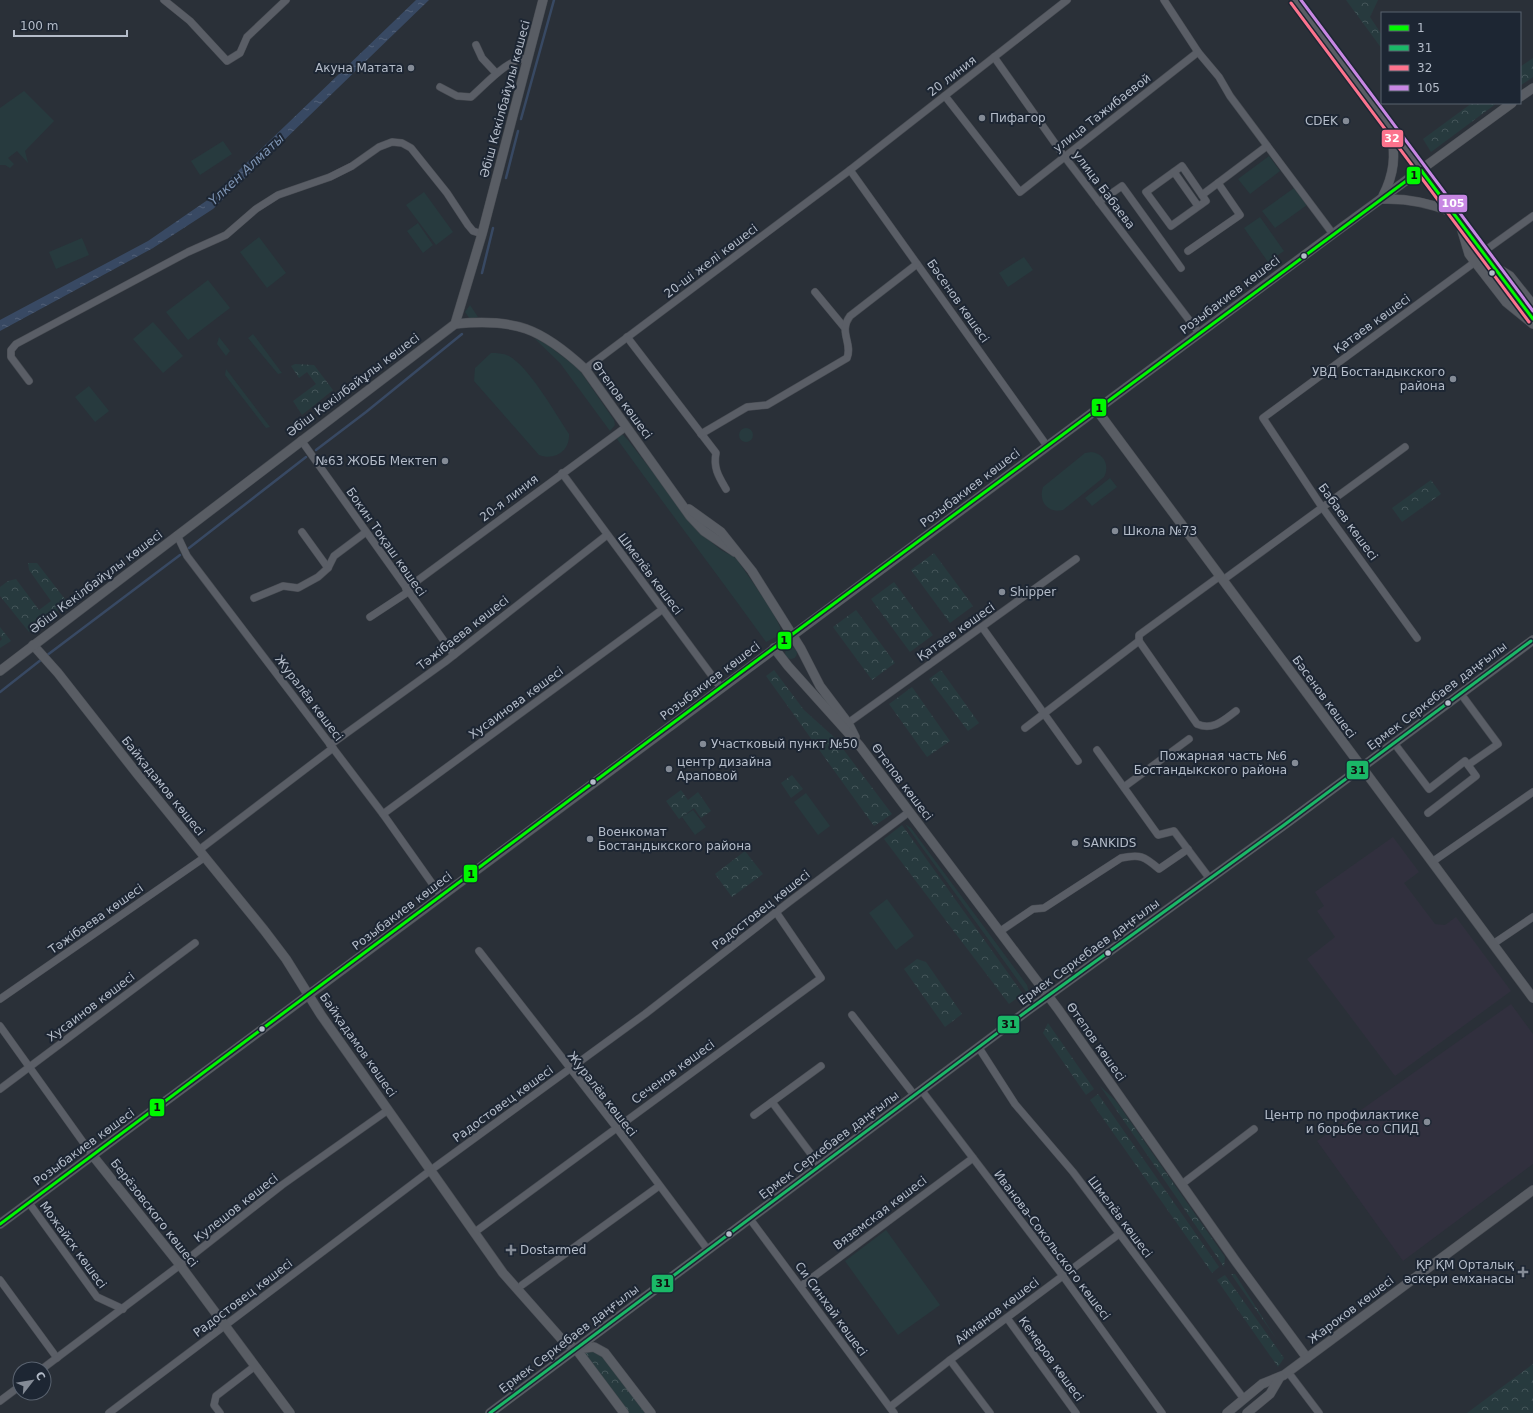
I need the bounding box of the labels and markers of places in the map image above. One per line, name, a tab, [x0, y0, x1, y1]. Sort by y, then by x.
place label: Акуна Матата	[315, 61, 403, 75]
marker: Акуна Матата	[406, 63, 416, 73]
place label: Пифагор	[990, 111, 1046, 125]
marker: Пифагор	[977, 113, 987, 123]
place label: CDEK	[1305, 114, 1339, 128]
marker: CDEK	[1341, 116, 1351, 126]
unlabelled marker	[1299, 251, 1309, 261]
unlabelled marker	[1487, 268, 1497, 278]
place label: УВД Бостандыкского района	[1312, 365, 1445, 393]
marker: УВД Бостандыкского района	[1448, 374, 1458, 384]
place label: №63 ЖОББ Мектеп	[316, 454, 437, 468]
marker: №63 ЖОББ Мектеп	[440, 456, 450, 466]
place label: Школа №73	[1123, 524, 1197, 538]
marker: Школа №73	[1110, 526, 1120, 536]
place label: Shipper	[1010, 585, 1056, 599]
marker: Shipper	[997, 587, 1007, 597]
unlabelled marker	[1443, 698, 1453, 708]
place label: Участковый пункт №50	[711, 737, 858, 751]
marker: Участковый пункт №50	[698, 739, 708, 749]
place label: Пожарная часть №6 Бостандыкского района	[1134, 749, 1287, 777]
place label: центр дизайна Араповой	[677, 755, 772, 783]
marker: Пожарная часть №6 Бостандыкского района	[1290, 758, 1300, 768]
marker: центр дизайна Араповой	[664, 764, 674, 774]
unlabelled marker	[588, 777, 598, 787]
place label: Военкомат Бостандыкского района	[598, 825, 751, 853]
marker: Военкомат Бостандыкского района	[585, 834, 595, 844]
place label: SANKIDS	[1083, 836, 1136, 850]
marker: SANKIDS	[1070, 838, 1080, 848]
unlabelled marker	[1103, 948, 1113, 958]
unlabelled marker	[257, 1024, 267, 1034]
place label: Центр по профилактике и борьбе со СПИД	[1264, 1108, 1419, 1136]
marker: Центр по профилактике и борьбе со СПИД	[1422, 1117, 1432, 1127]
unlabelled marker	[724, 1229, 734, 1239]
place label: Dostarmed	[520, 1243, 586, 1257]
marker: Dostarmed	[505, 1244, 517, 1256]
place label: ҚР ҚМ Орталық әскери емханасы	[1404, 1258, 1515, 1286]
marker: ҚР ҚМ Орталық әскери емханасы	[1517, 1266, 1529, 1278]

